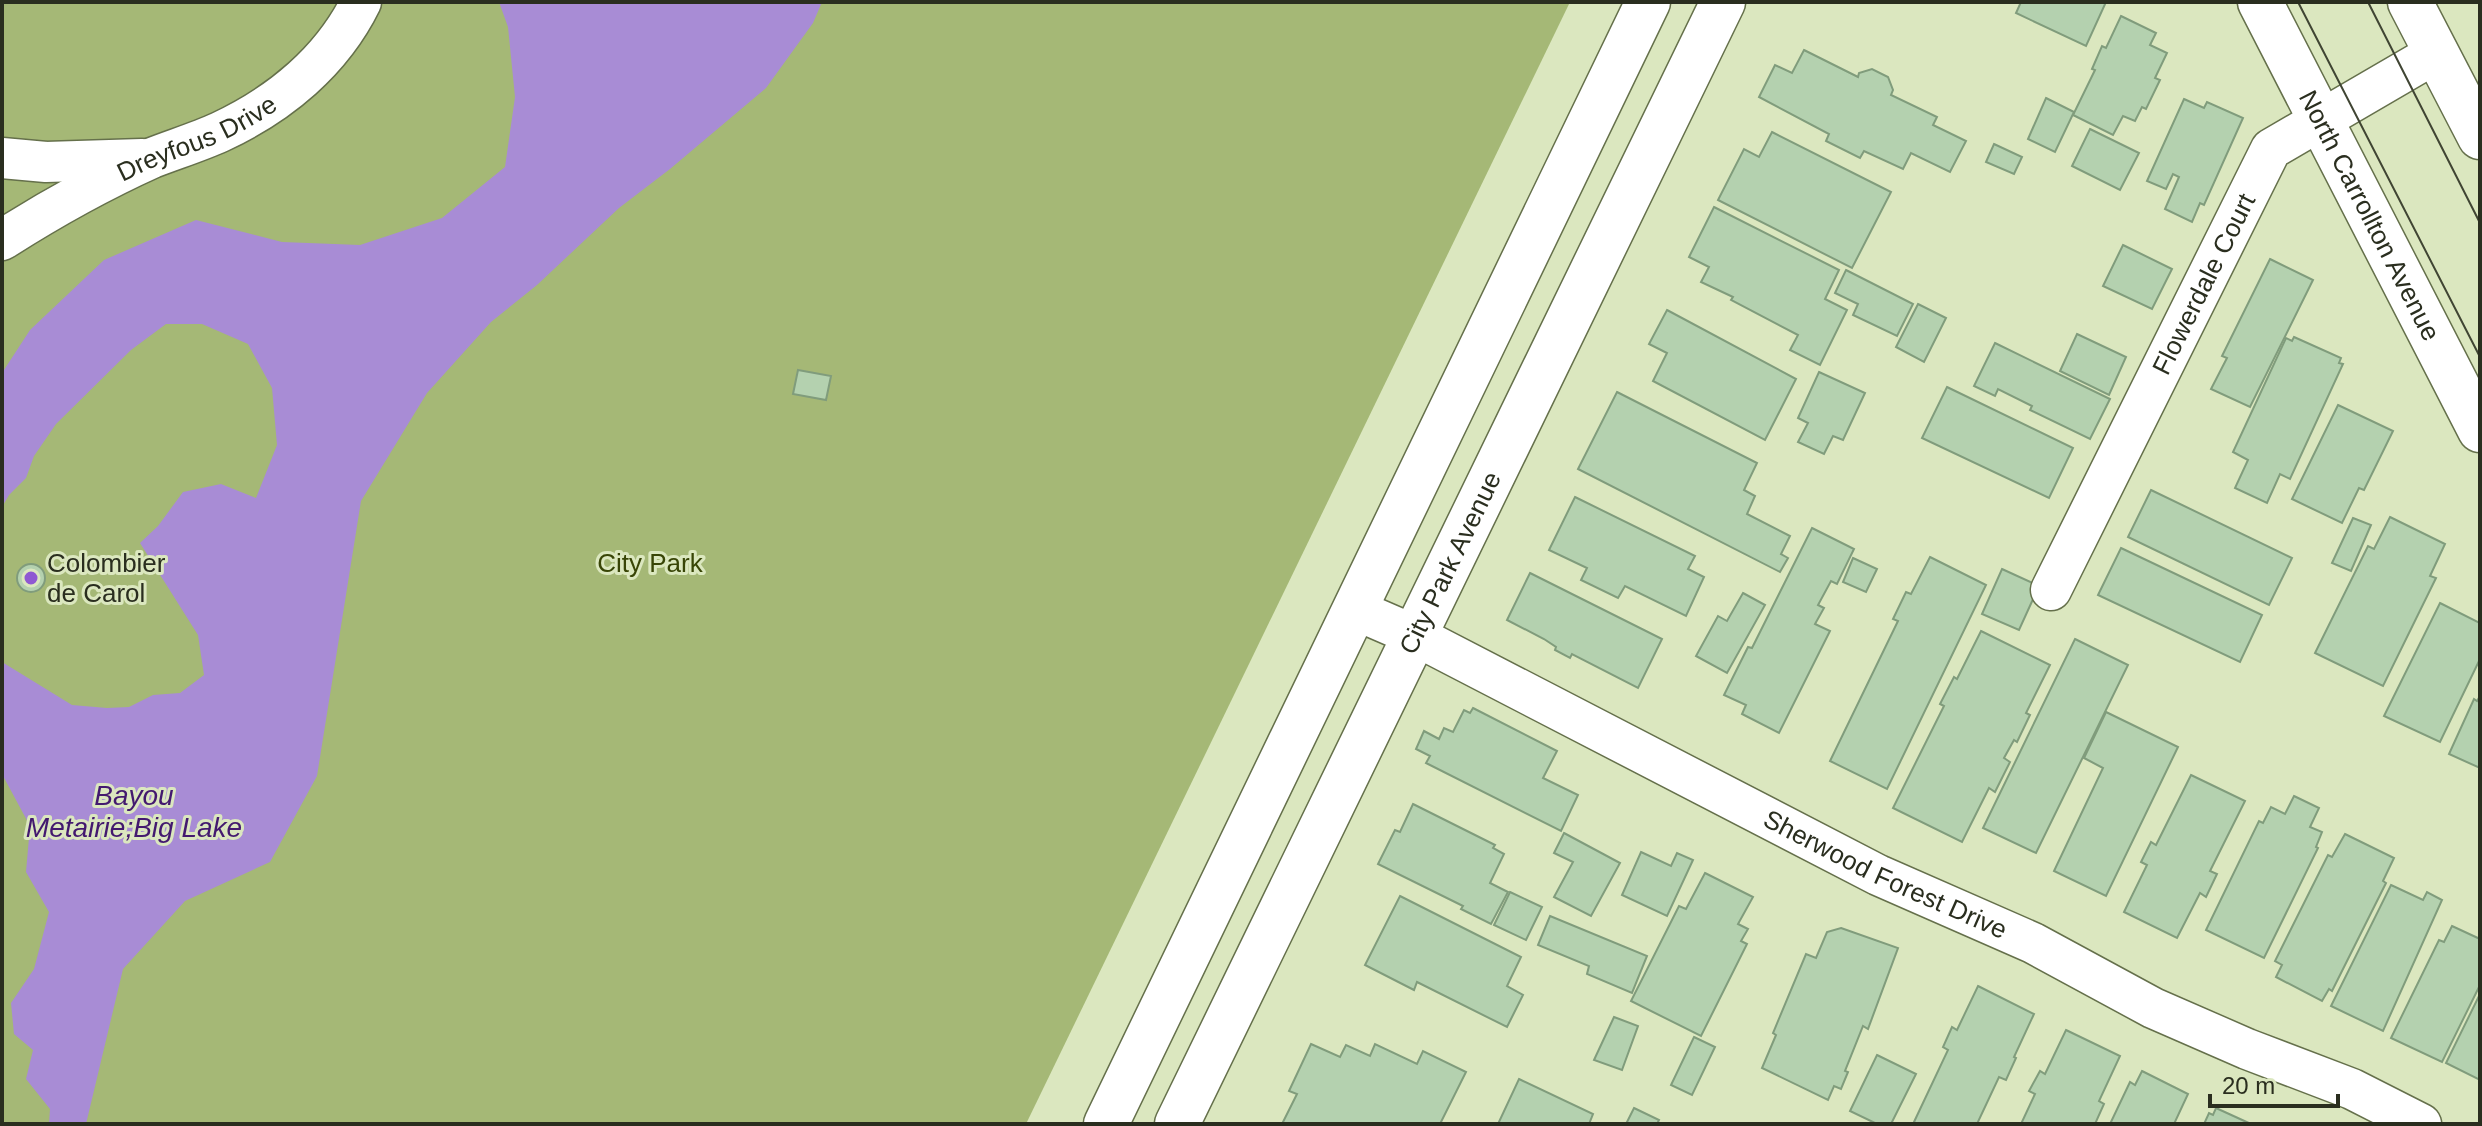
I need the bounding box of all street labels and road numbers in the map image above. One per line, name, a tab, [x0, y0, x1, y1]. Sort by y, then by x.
street label: North Carrollton Avenue	[2293, 85, 2446, 346]
street label: Dreyfous Drive	[112, 89, 282, 187]
street label: Flowerdale Court	[2146, 188, 2262, 379]
street label: City Park Avenue	[1393, 467, 1507, 659]
street label: Sherwood Forest Drive	[1759, 804, 2012, 945]

